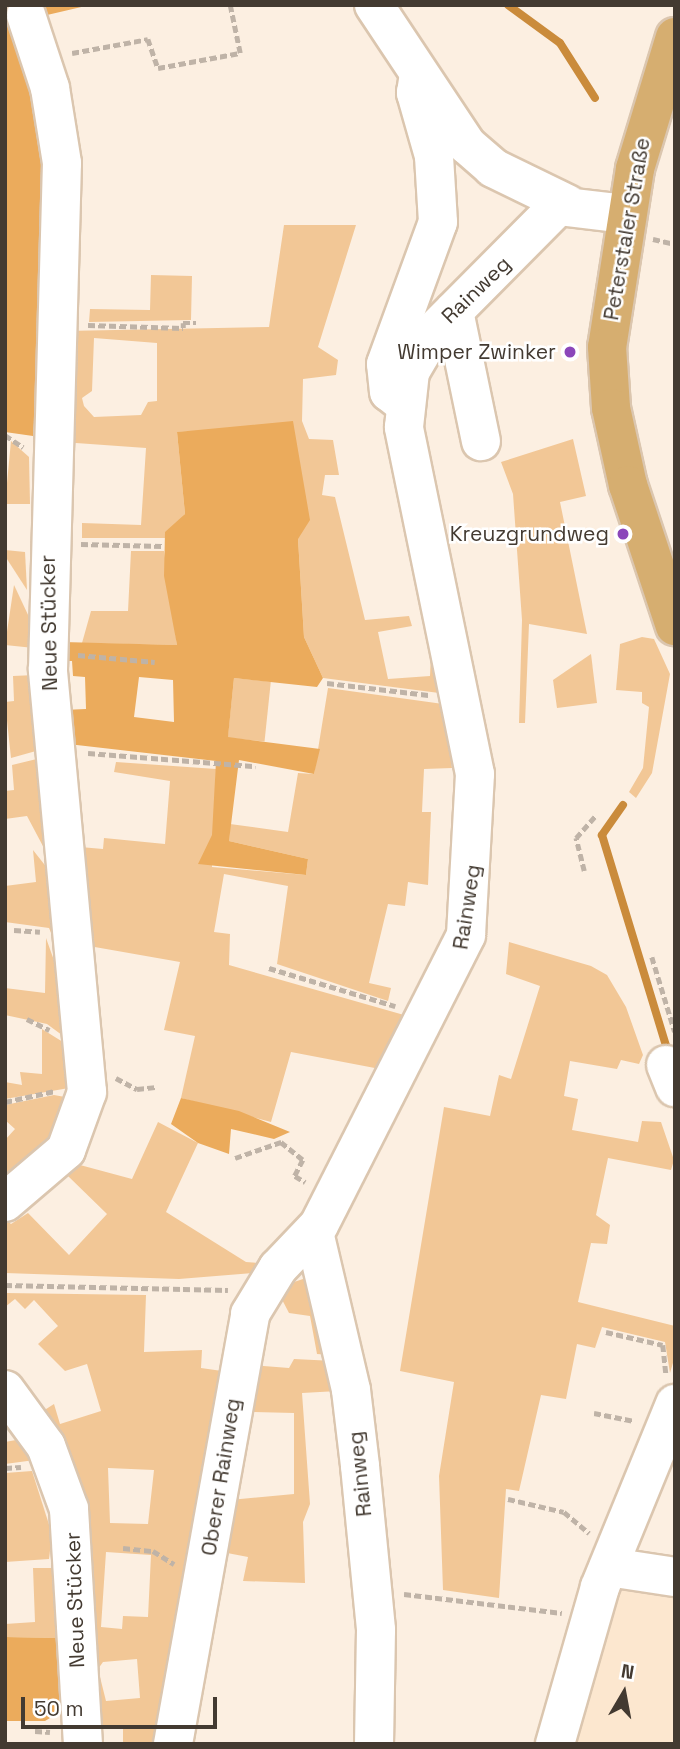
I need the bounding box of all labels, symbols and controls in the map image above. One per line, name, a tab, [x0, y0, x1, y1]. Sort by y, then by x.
street label: Peterstaler Straße	[599, 136, 655, 322]
street label: Rainweg	[436, 251, 516, 329]
place label: Wimper Zwinker	[397, 339, 556, 365]
marker: Wimper Zwinker	[562, 344, 578, 360]
place label: Kreuzgrundweg	[450, 521, 609, 547]
marker: Kreuzgrundweg	[615, 526, 631, 542]
street label: Neue Stücker	[35, 555, 63, 691]
street label: Rainweg	[448, 863, 486, 951]
street label: Oberer Rainweg	[196, 1396, 246, 1558]
street label: Rainweg	[343, 1430, 377, 1518]
street label: Neue Stücker	[60, 1532, 90, 1668]
north arrow	[589, 1658, 659, 1728]
text: N	[619, 1658, 636, 1685]
scale bar	[24, 1682, 220, 1726]
text: 50 m	[34, 1695, 84, 1722]

